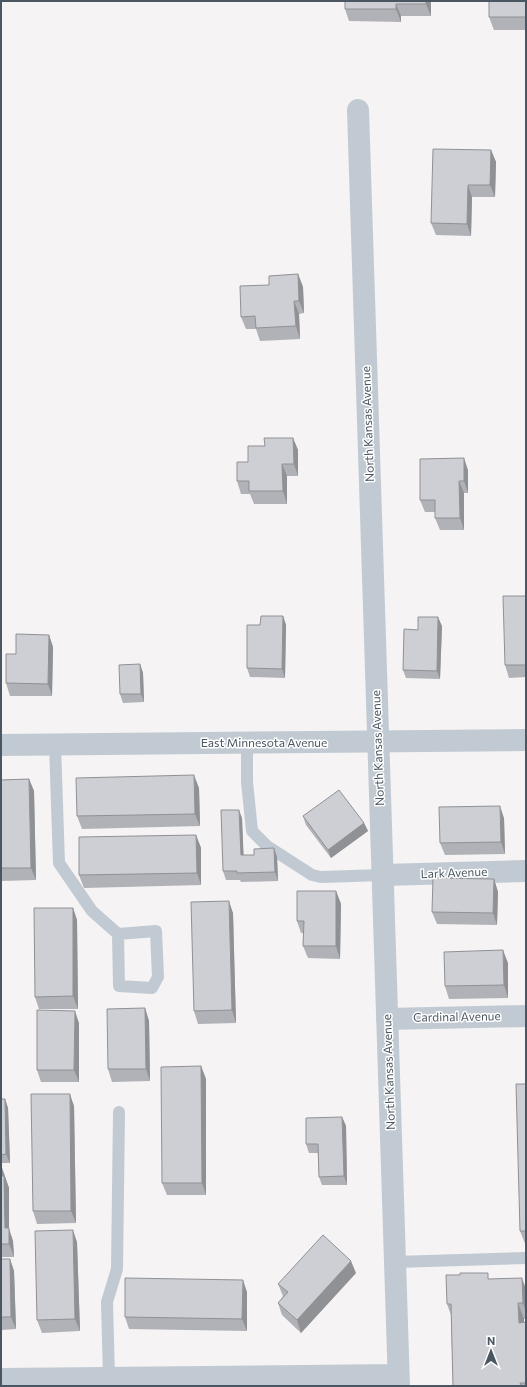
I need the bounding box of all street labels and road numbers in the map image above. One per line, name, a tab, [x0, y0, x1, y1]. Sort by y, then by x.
street label: North Kansas Avenue	[358, 366, 376, 482]
street label: North Kansas Avenue	[368, 690, 386, 806]
street label: East Minnesota Avenue	[201, 735, 327, 749]
street label: Lark Avenue	[420, 864, 488, 880]
street label: Cardinal Avenue	[413, 1008, 501, 1024]
street label: North Kansas Avenue	[379, 1014, 397, 1130]

